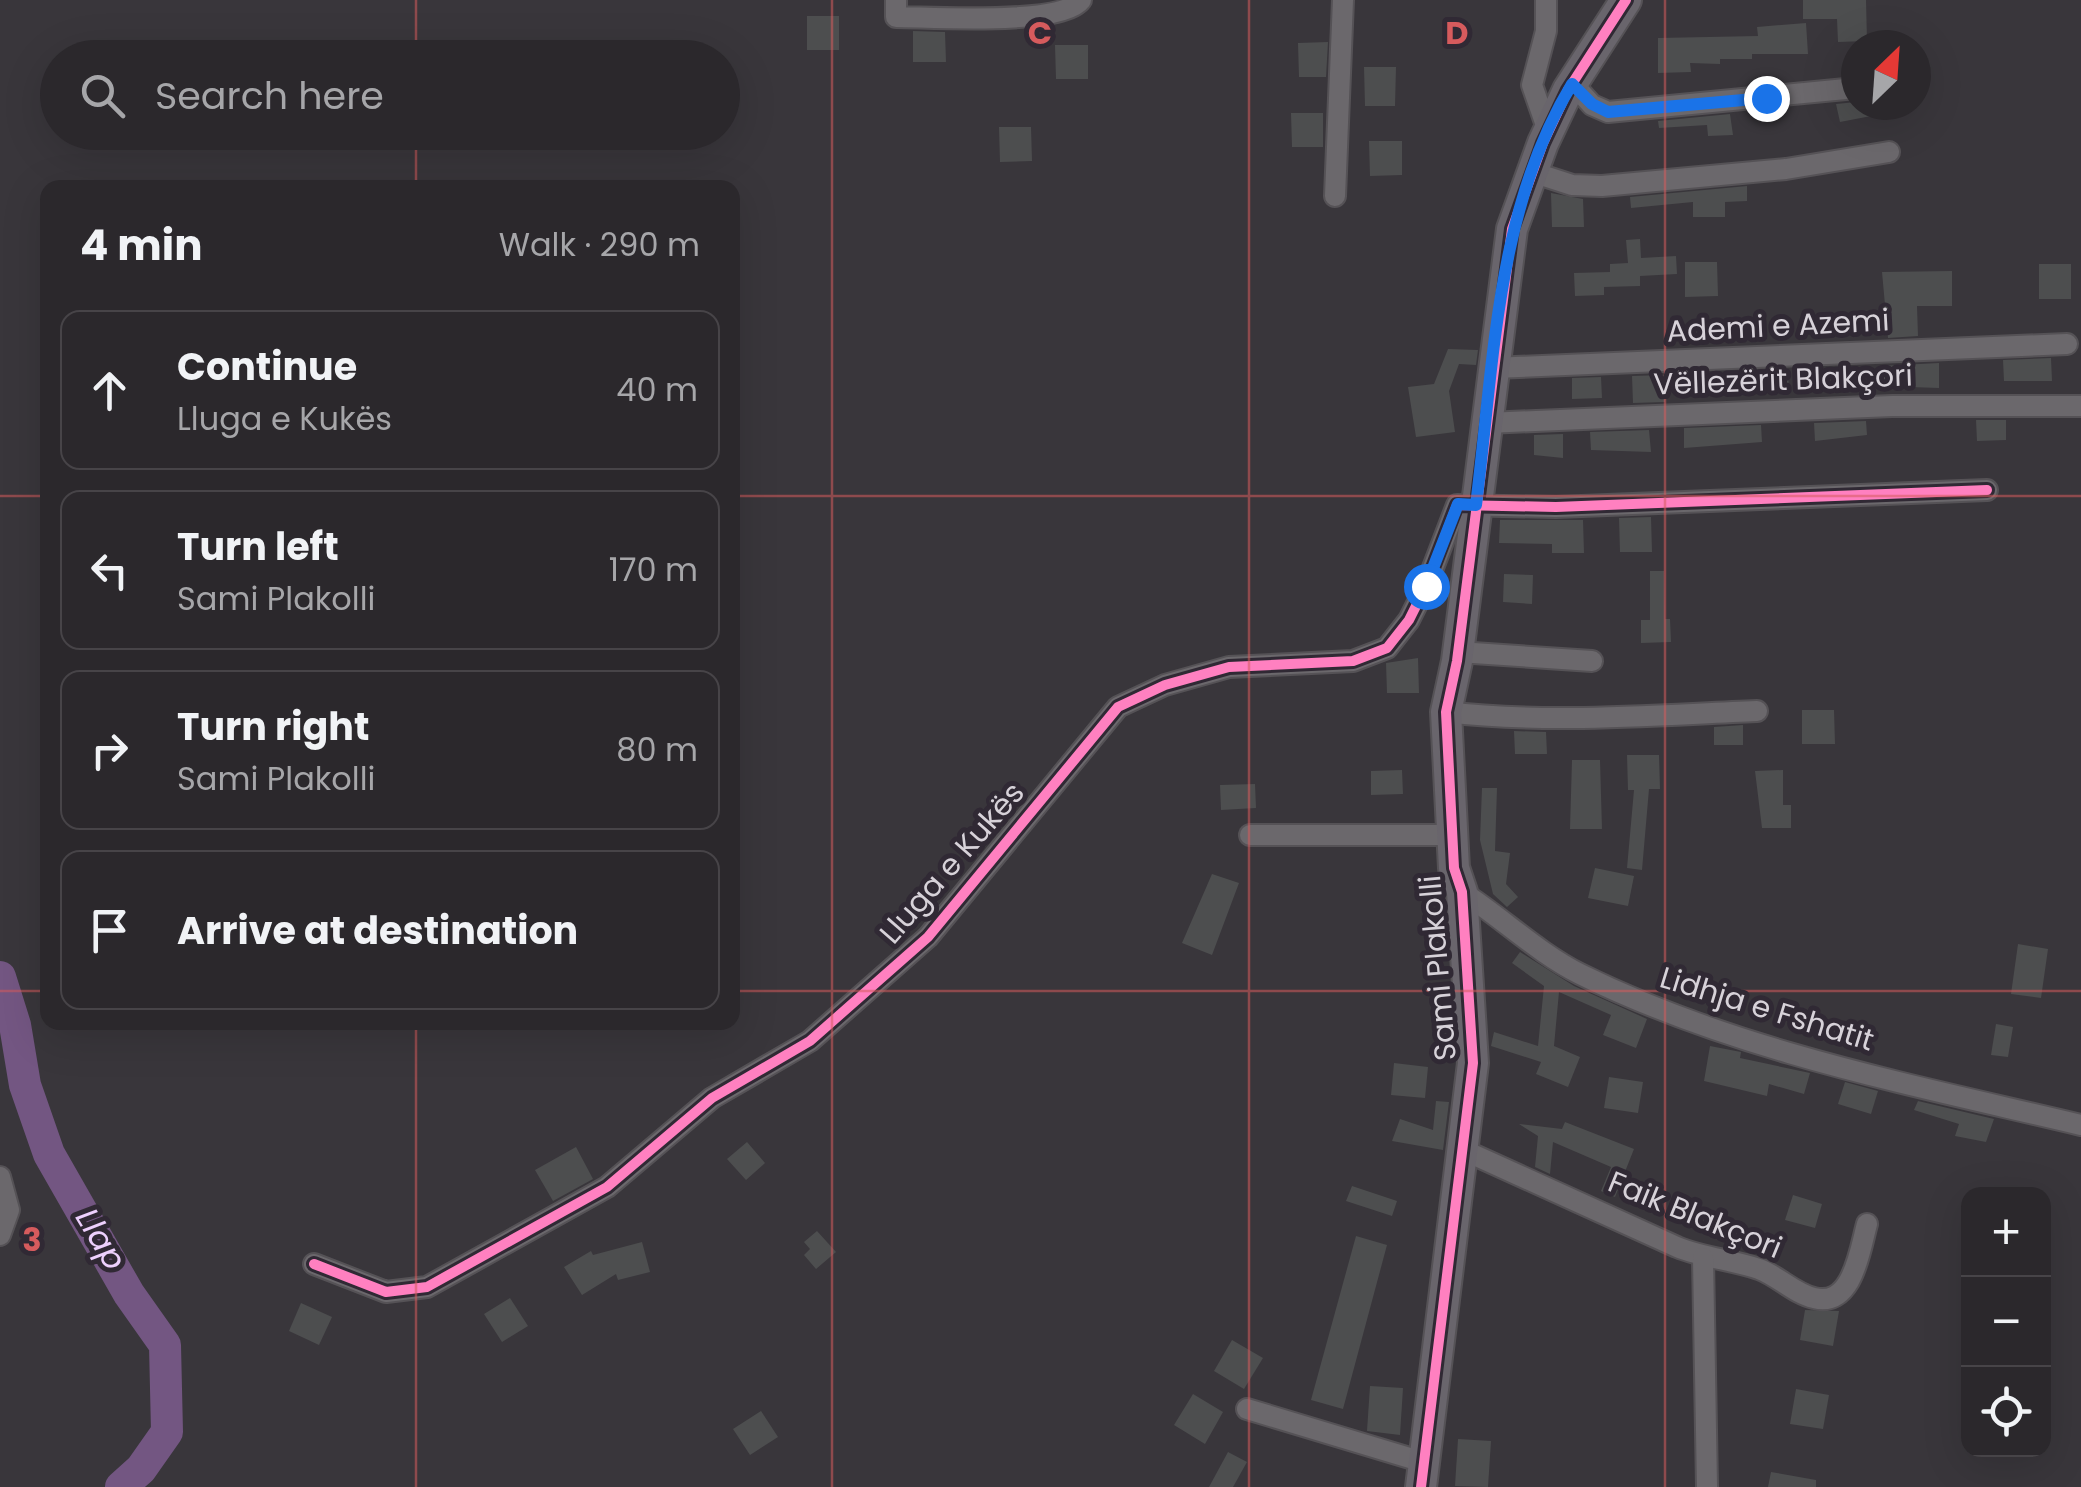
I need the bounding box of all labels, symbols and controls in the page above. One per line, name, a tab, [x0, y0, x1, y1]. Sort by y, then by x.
text: C	[1028, 10, 1052, 55]
text: D	[1445, 10, 1469, 55]
north arrow	[1841, 30, 1931, 120]
search box	[40, 40, 740, 150]
icon: search	[75, 68, 130, 123]
text: Search here	[155, 69, 384, 122]
route end	[1744, 76, 1790, 122]
text: 4 min	[80, 216, 203, 275]
text: Walk · 290 m	[499, 222, 700, 267]
street label: Ademi e Azemi	[1666, 298, 1890, 353]
text: Continue	[177, 340, 357, 393]
street label: Vëllezërit Blakçori	[1653, 353, 1913, 406]
icon: ahead	[82, 363, 137, 418]
text: 40 m	[616, 367, 698, 412]
text: Lluga e Kukës	[177, 396, 392, 441]
text: Turn left	[177, 520, 339, 573]
icon: left	[82, 543, 137, 598]
text: 170 m	[609, 547, 698, 592]
route start	[1404, 564, 1450, 610]
text: Sami Plakolli	[177, 576, 375, 621]
text: Turn right	[177, 700, 369, 753]
icon: right	[82, 723, 137, 778]
text: 80 m	[616, 727, 698, 772]
text: Sami Plakolli	[177, 756, 375, 801]
street label: Lluga e Kukës	[869, 772, 1034, 953]
street label: Sami Plakolli	[1408, 874, 1467, 1063]
icon: arrive	[82, 903, 137, 958]
text: Arrive at destination	[177, 904, 578, 957]
street label: Lidhja e Fshatit	[1655, 956, 1879, 1061]
street label: Faik Blakçori	[1602, 1160, 1788, 1269]
map controls	[1961, 1187, 2051, 1457]
button: +	[1961, 1187, 2051, 1277]
water label: Llap	[65, 1199, 137, 1278]
text: 3	[22, 1217, 42, 1262]
button: −	[1961, 1277, 2051, 1367]
button: locate	[1961, 1367, 2051, 1457]

